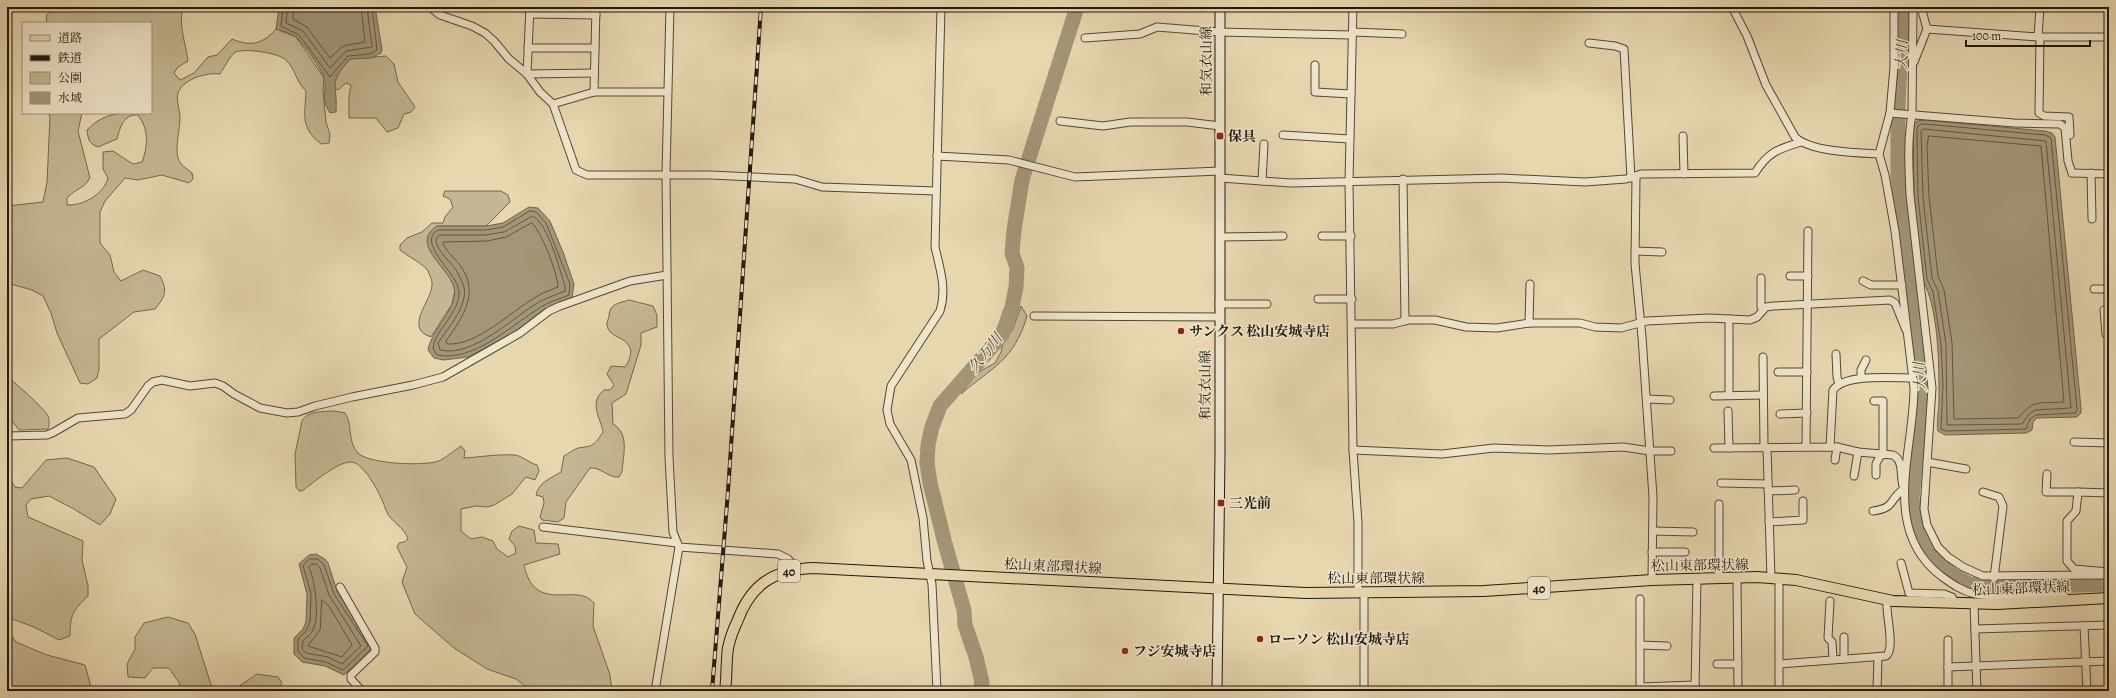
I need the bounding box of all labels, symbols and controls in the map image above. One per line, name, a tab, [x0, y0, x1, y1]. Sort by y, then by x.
legend	[22, 22, 152, 114]
scale bar	[1966, 22, 2090, 48]
street label: 和気衣山線	[1197, 26, 1216, 96]
text: 100 m	[1972, 28, 2001, 44]
text: 道路	[58, 30, 82, 46]
water label: 大川	[1891, 38, 1913, 70]
text: 鉄道	[57, 50, 82, 66]
text: 公園	[58, 70, 82, 86]
text: 水域	[58, 90, 82, 106]
place label: 保具	[1228, 127, 1256, 146]
marker: 保具	[1215, 131, 1225, 141]
place label: サンクス 松山安城寺店	[1189, 322, 1330, 341]
marker: サンクス 松山安城寺店	[1176, 326, 1186, 336]
water label: 久万川	[963, 328, 1008, 377]
street label: 和気衣山線	[1196, 350, 1215, 420]
water label: 大川	[1909, 359, 1931, 393]
place label: 三光前	[1229, 494, 1271, 513]
marker: 三光前	[1216, 498, 1226, 508]
street label: 松山東部環状線	[1004, 554, 1102, 579]
street label: 松山東部環状線	[1651, 555, 1749, 576]
road number: 40	[778, 560, 800, 582]
street label: 松山東部環状線	[1327, 569, 1425, 588]
road number: 40	[1528, 577, 1550, 599]
street label: 松山東部環状線	[1972, 577, 2070, 600]
place label: ローソン 松山安城寺店	[1268, 630, 1410, 649]
marker: ローソン 松山安城寺店	[1255, 634, 1265, 644]
place label: フジ安城寺店	[1133, 642, 1216, 661]
marker: フジ安城寺店	[1120, 646, 1130, 656]

